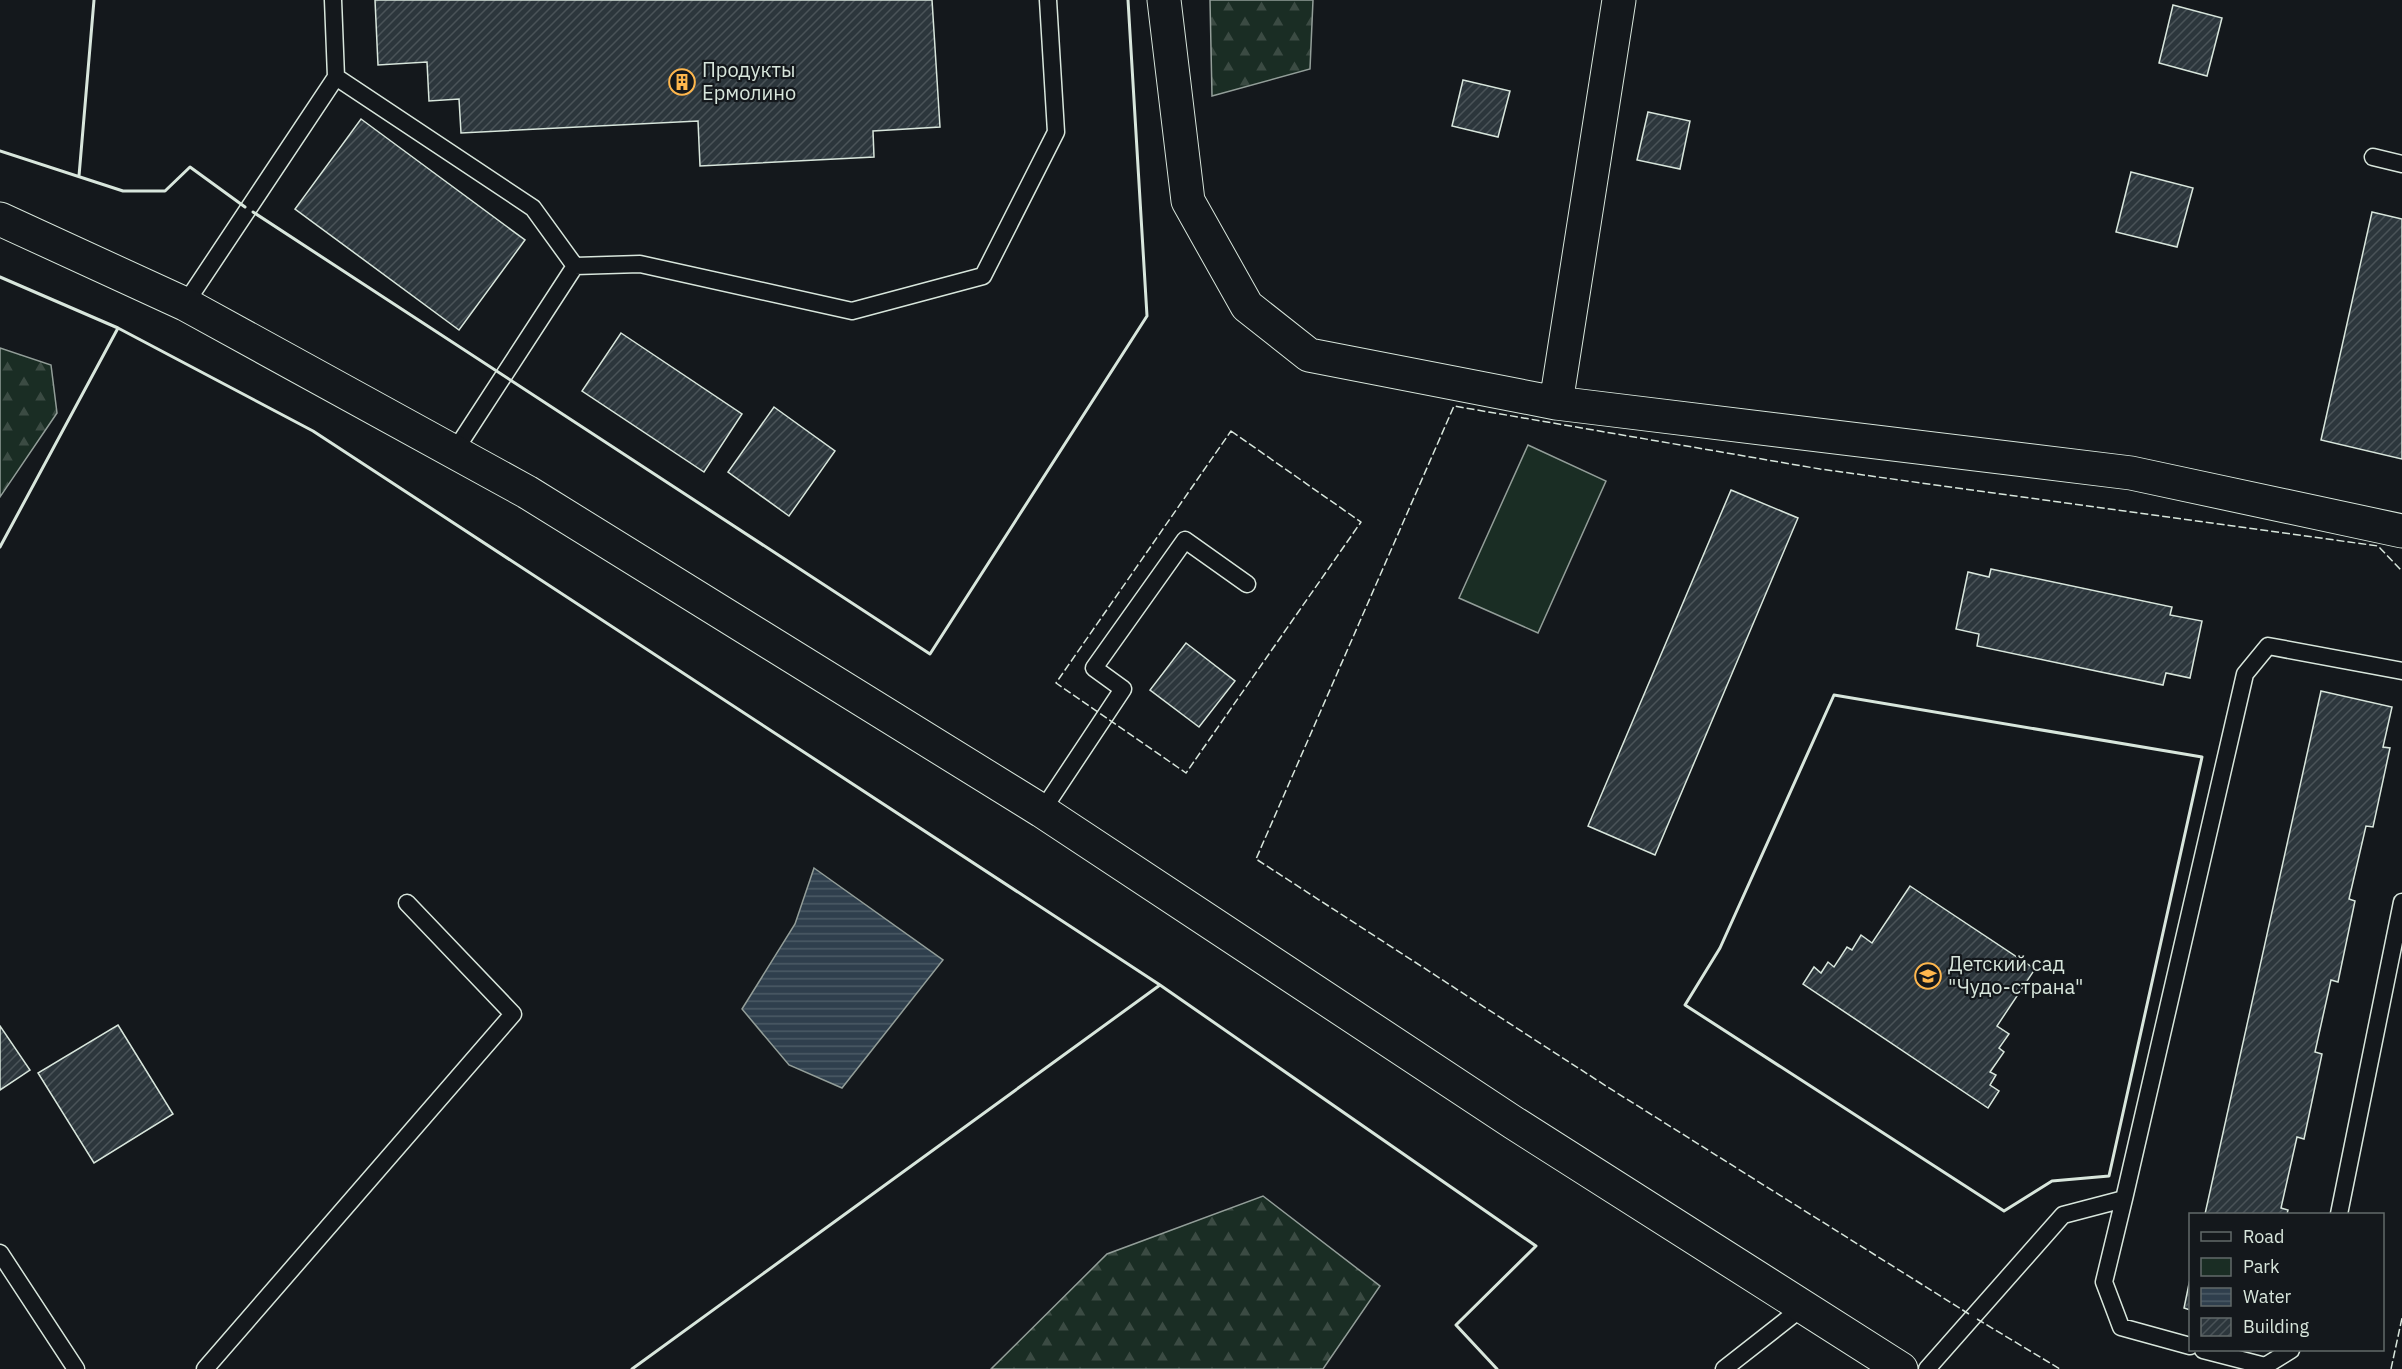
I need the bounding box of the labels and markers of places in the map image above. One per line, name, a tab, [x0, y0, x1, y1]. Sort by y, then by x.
place label: Продукты Ермолино	[702, 56, 796, 106]
building icon: Продукты Ермолино	[667, 67, 697, 97]
place label: Детский сад "Чудо-страна"	[1948, 950, 2083, 1000]
school or university icon: Детский сад "Чудо-страна"	[1913, 961, 1943, 991]

